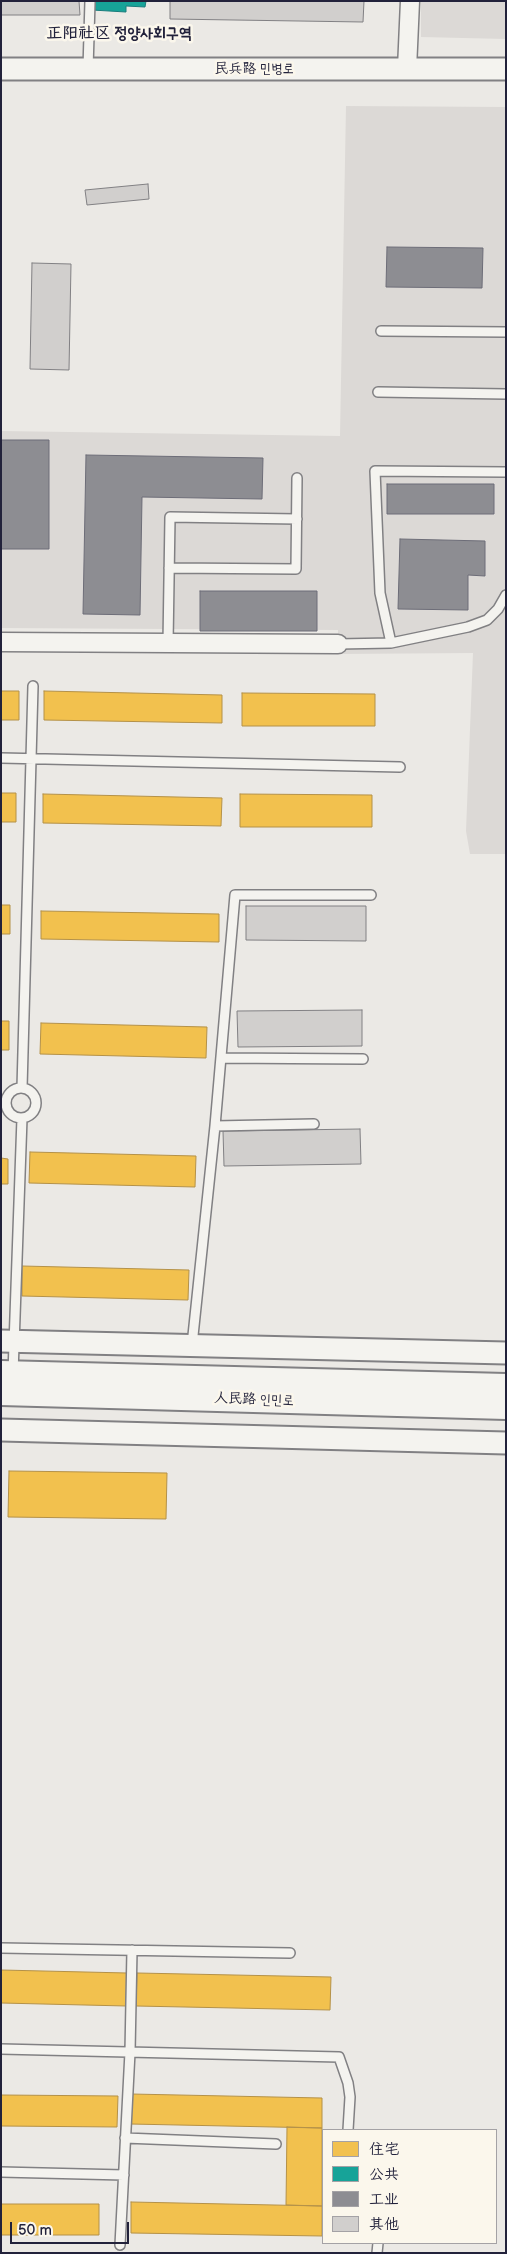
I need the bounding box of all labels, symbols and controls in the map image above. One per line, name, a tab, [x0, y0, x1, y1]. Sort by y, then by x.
district label: 正阳社区 정양사회구역	[46, 24, 192, 44]
street label: 民兵路 민병로	[214, 61, 294, 77]
street label: 人民路 인민로	[214, 1390, 294, 1410]
legend	[322, 2129, 497, 2244]
text: 住宅	[369, 2140, 399, 2159]
text: 公共	[369, 2165, 399, 2184]
text: 工业	[369, 2190, 399, 2209]
scale bar	[12, 2212, 131, 2244]
text: 其他	[369, 2215, 399, 2234]
text: 50 m	[18, 2221, 52, 2240]

